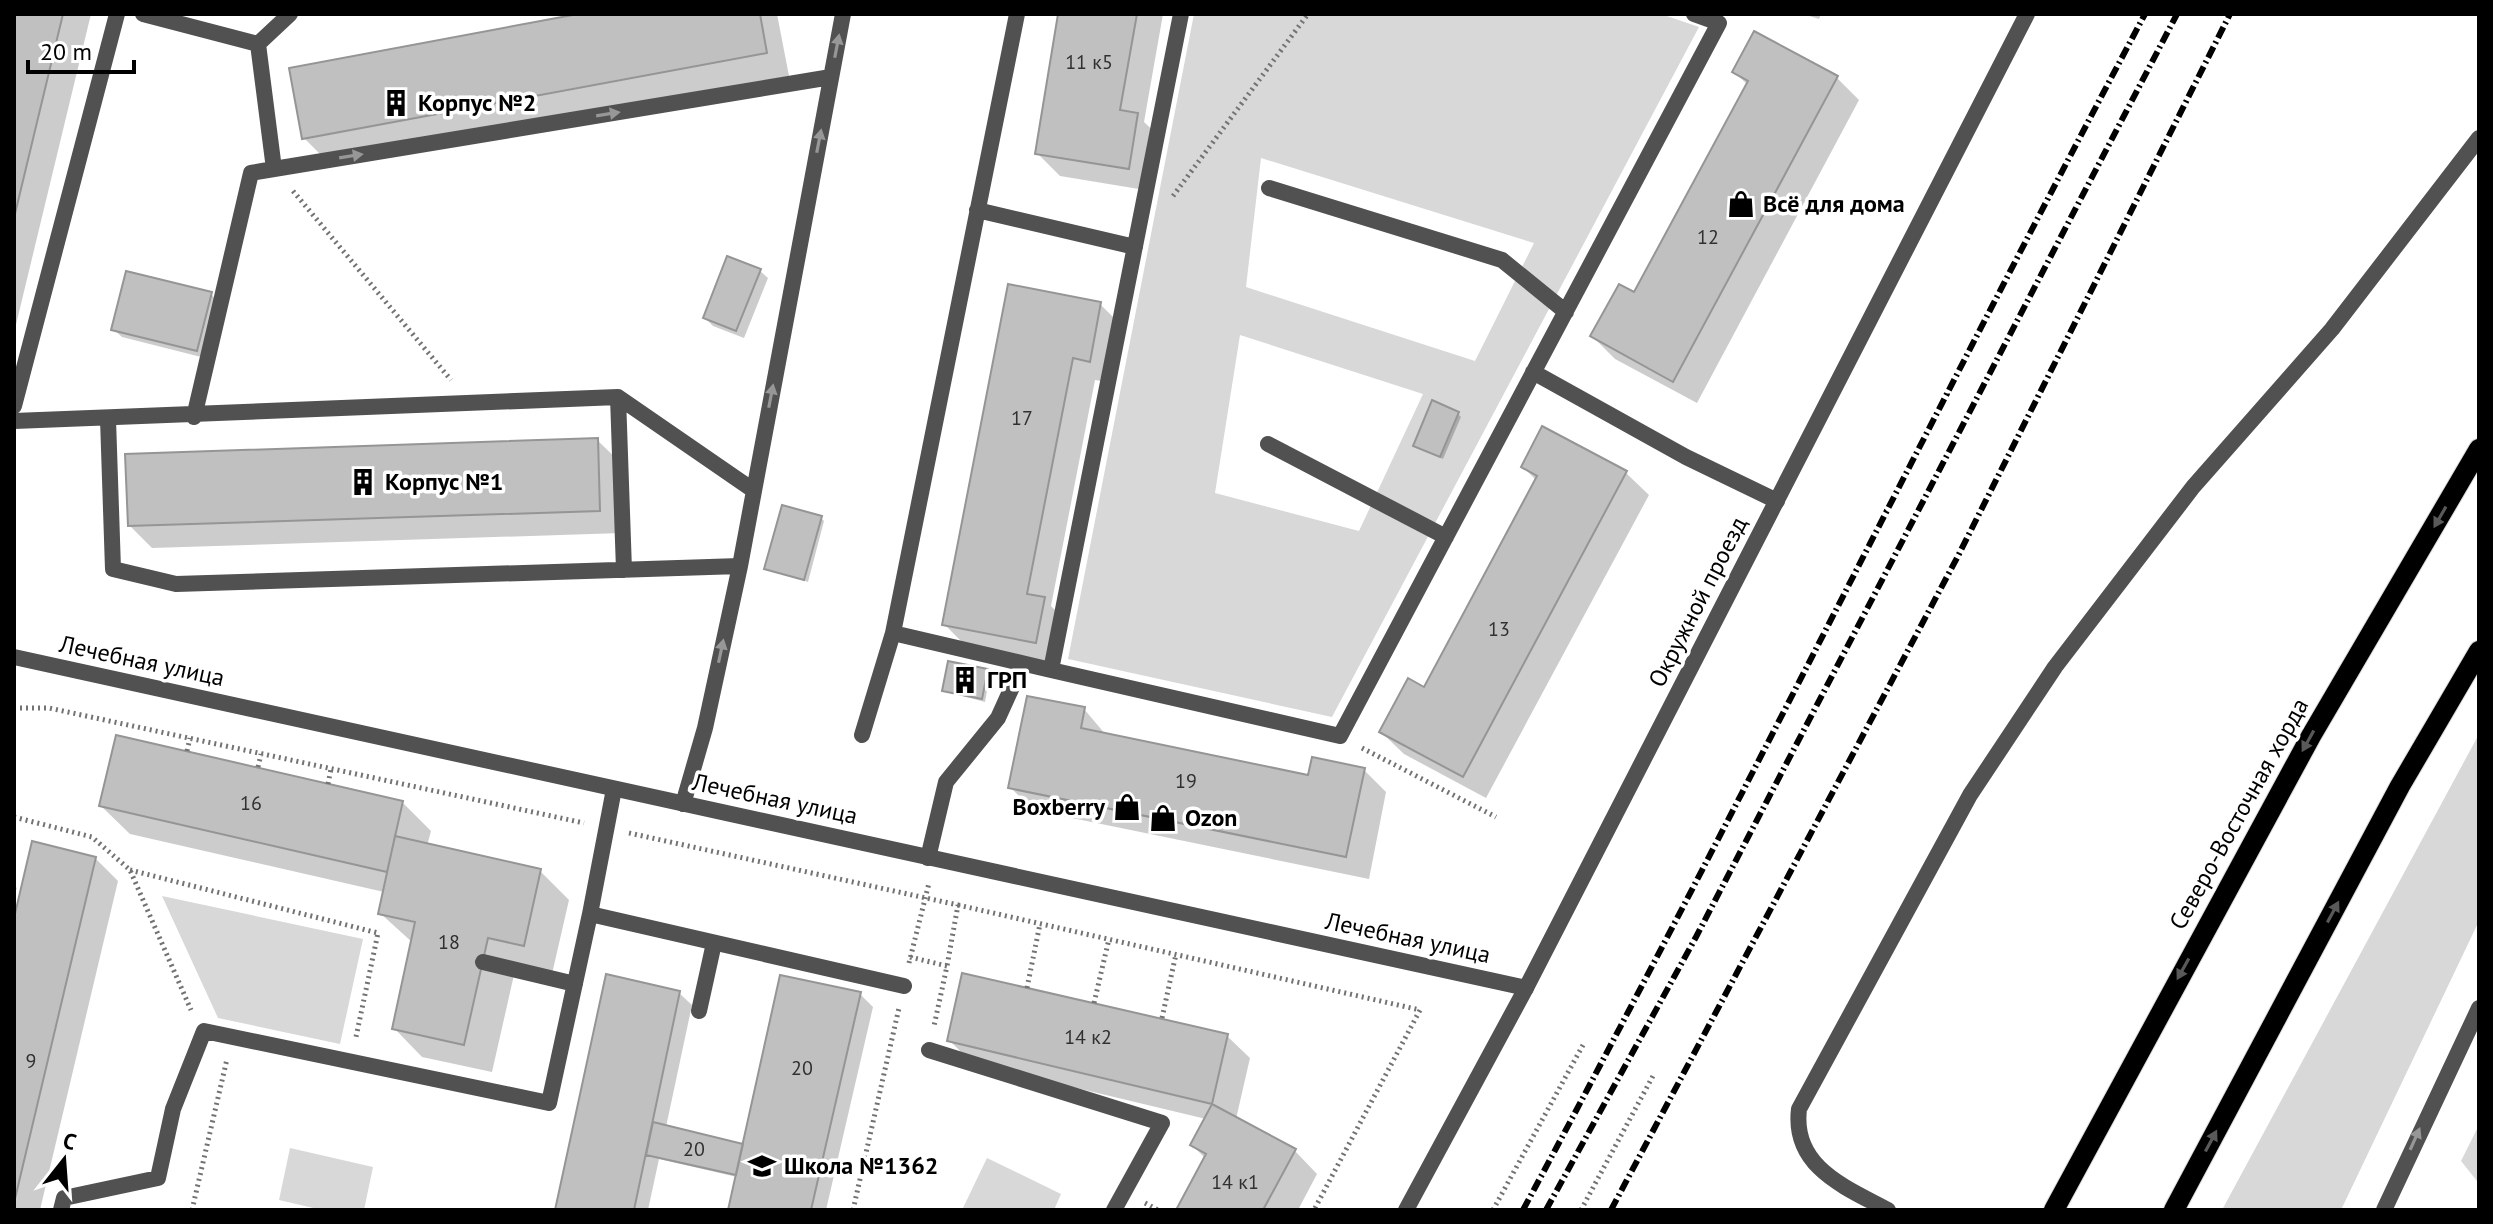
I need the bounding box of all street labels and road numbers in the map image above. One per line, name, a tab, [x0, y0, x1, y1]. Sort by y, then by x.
street label: Окружной проезд	[1641, 511, 1754, 692]
street label: Лечебная улица	[56, 628, 227, 693]
street label: Северо-Восточная хорда	[2162, 693, 2315, 935]
street label: Лечебная улица	[689, 766, 860, 831]
street label: Лечебная улица	[1322, 905, 1493, 970]

